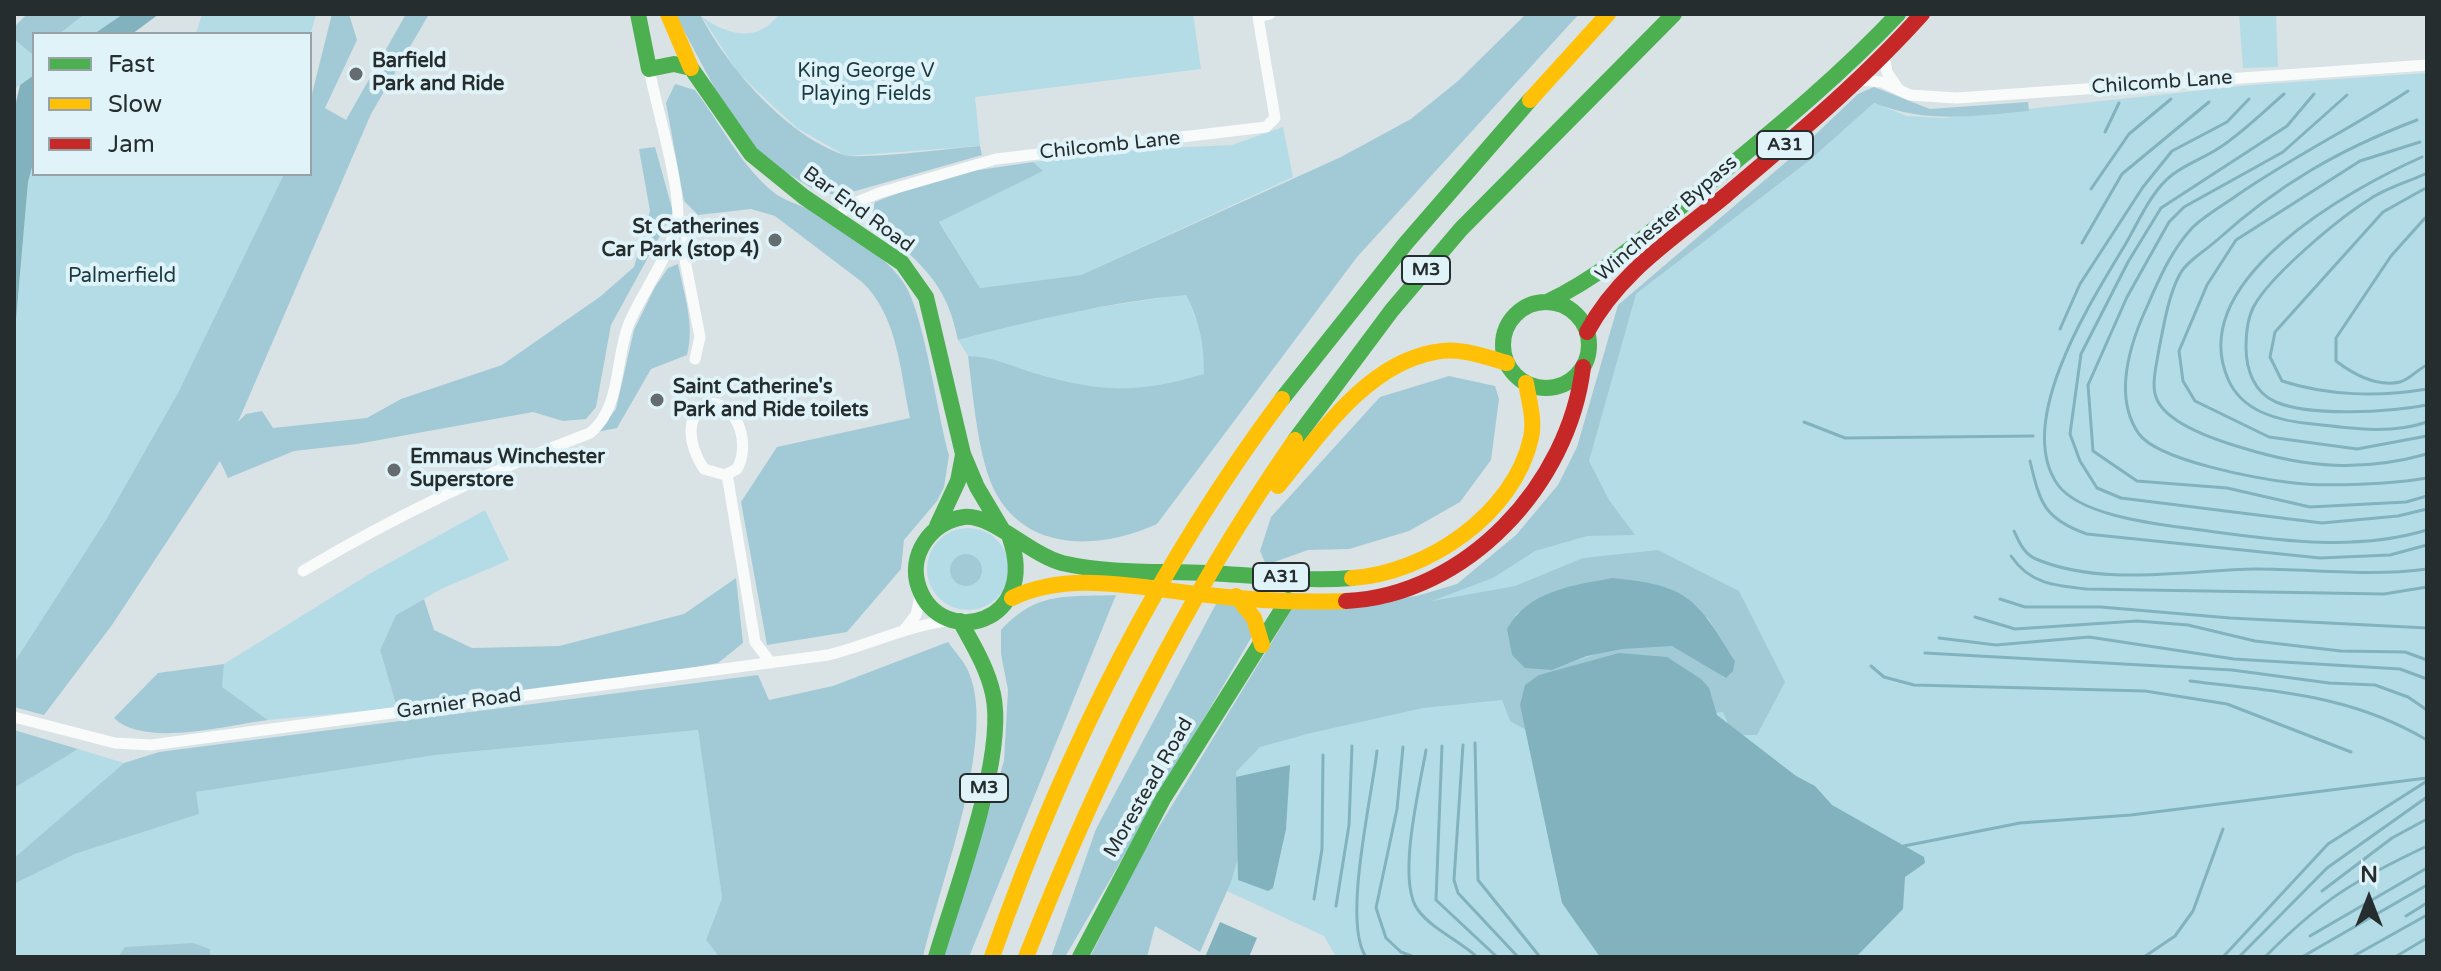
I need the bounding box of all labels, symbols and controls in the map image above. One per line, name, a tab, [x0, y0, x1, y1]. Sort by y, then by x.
legend	[32, 32, 312, 176]
text: Fast	[108, 50, 155, 79]
place label: Barfield Park and Ride	[372, 50, 504, 97]
park label: King George V Playing Fields	[797, 60, 935, 107]
marker: Barfield Park and Ride	[347, 65, 365, 83]
street label: Chilcomb Lane	[2091, 66, 2233, 100]
text: Slow	[108, 90, 162, 119]
street label: Chilcomb Lane	[1039, 127, 1181, 165]
text: Jam	[108, 130, 155, 159]
road number: A31	[1757, 131, 1813, 159]
street label: Winchester Bypass	[1591, 151, 1743, 287]
street label: Bar End Road	[798, 162, 918, 258]
place label: St Catherines Car Park (stop 4)	[601, 216, 759, 263]
marker: St Catherines Car Park (stop 4)	[766, 231, 784, 249]
road number: M3	[1402, 256, 1450, 284]
park label: Palmerfield	[68, 265, 176, 289]
place label: Saint Catherine's Park and Ride toilets	[673, 376, 869, 423]
marker: Saint Catherine's Park and Ride toilets	[648, 391, 666, 409]
place label: Emmaus Winchester Superstore	[410, 446, 605, 493]
marker: Emmaus Winchester Superstore	[385, 461, 403, 479]
road number: A31	[1253, 563, 1309, 591]
street label: Garnier Road	[395, 683, 523, 725]
street label: Morestead Road	[1099, 714, 1199, 862]
road number: M3	[960, 774, 1008, 802]
north arrow	[2329, 859, 2409, 939]
text: N	[2360, 862, 2378, 888]

